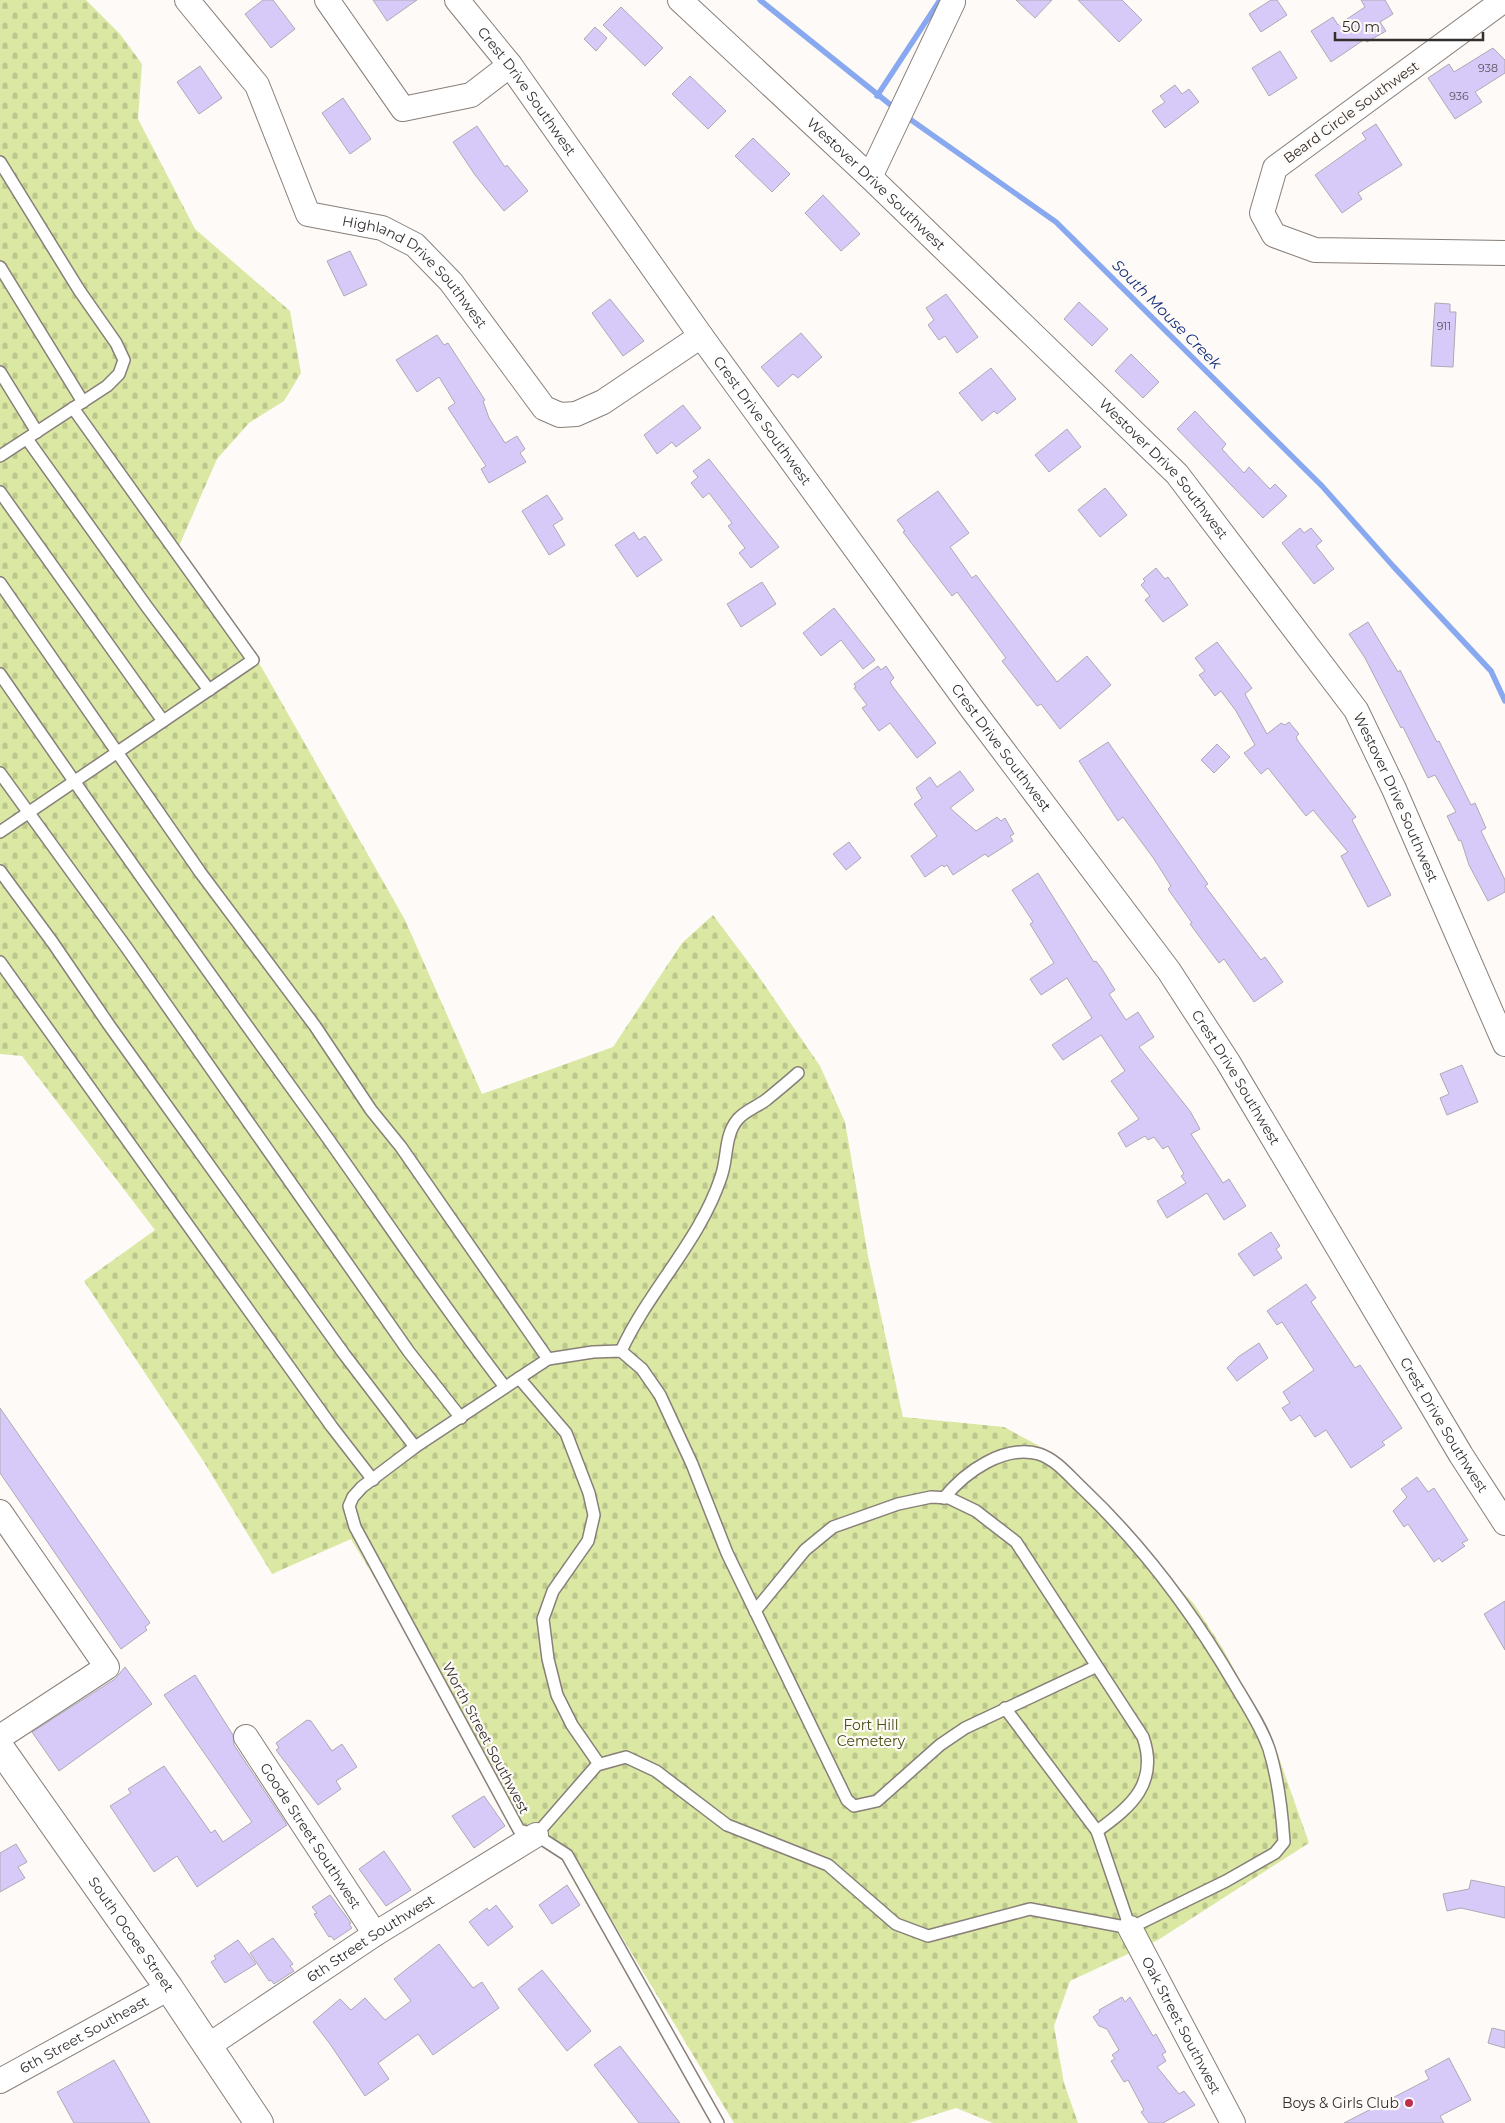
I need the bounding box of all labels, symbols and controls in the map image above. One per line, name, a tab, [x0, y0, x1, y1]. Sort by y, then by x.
scale bar	[1335, 10, 1482, 42]
text: 50 m	[1342, 17, 1380, 36]
street label: Crest Drive Southwest	[474, 23, 580, 159]
street label: Beard Circle Southwest	[1280, 57, 1423, 167]
house number: 938	[1478, 61, 1498, 75]
house number: 936	[1449, 89, 1469, 103]
street label: Westover Drive Southwest	[803, 114, 950, 254]
street label: Highland Drive Southwest	[341, 212, 491, 332]
water label: South Mouse Creek	[1108, 255, 1226, 373]
house number: 911	[1437, 319, 1451, 333]
street label: Crest Drive Southwest	[710, 352, 816, 489]
street label: Westover Drive Southwest	[1095, 394, 1232, 543]
street label: Crest Drive Southwest	[948, 680, 1055, 816]
street label: Westover Drive Southwest	[1349, 709, 1443, 885]
street label: Crest Drive Southwest	[1188, 1006, 1284, 1149]
street label: Crest Drive Southwest	[1396, 1354, 1492, 1496]
street label: Worth Street Southwest	[438, 1659, 534, 1817]
park label: Fort Hill Cemetery	[837, 1716, 906, 1750]
street label: Goode Street Southwest	[256, 1759, 365, 1912]
street label: South Ocoee Street	[84, 1873, 178, 1996]
street label: 6th Street Southwest	[303, 1890, 438, 1986]
street label: Oak Street Southwest	[1138, 1953, 1225, 2097]
street label: 6th Street Southeast	[16, 1992, 152, 2077]
place label: Boys & Girls Club	[1282, 2094, 1399, 2112]
marker: Boys & Girls Club	[1403, 2097, 1415, 2109]

